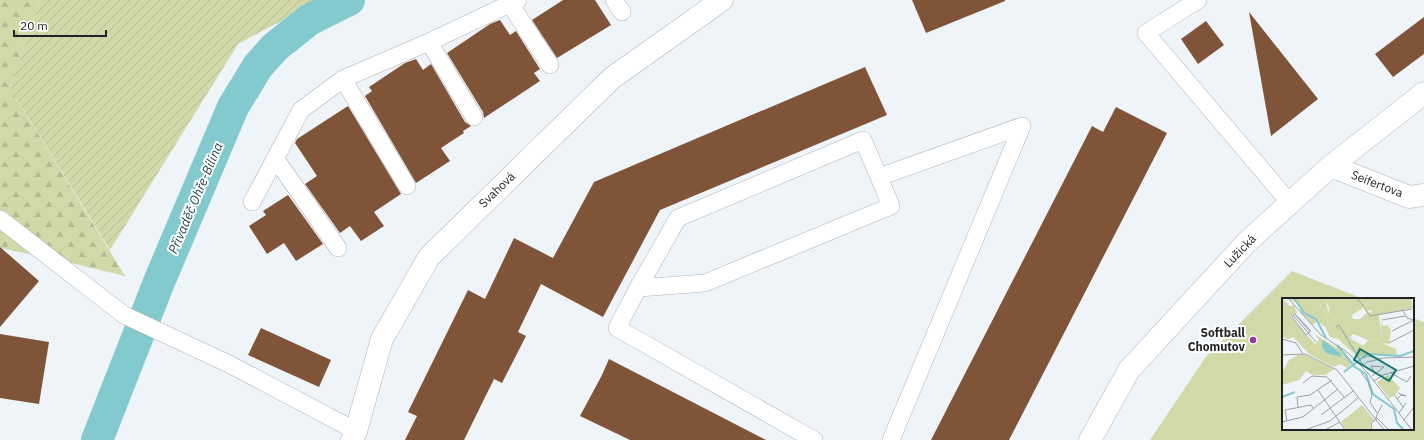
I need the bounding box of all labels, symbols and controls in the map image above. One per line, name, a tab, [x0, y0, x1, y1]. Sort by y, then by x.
scale bar	[14, 12, 106, 38]
text: 20 m	[20, 18, 48, 33]
water label: Přivaděč Ohře-Bílina	[164, 140, 227, 256]
street label: Seifertova	[1349, 167, 1406, 200]
street label: Svahová	[475, 168, 518, 211]
street label: Lužická	[1220, 231, 1259, 270]
inset map	[1282, 298, 1414, 430]
place label: Softball Chomutov	[1188, 325, 1246, 354]
marker: Softball Chomutov	[1248, 335, 1258, 345]

